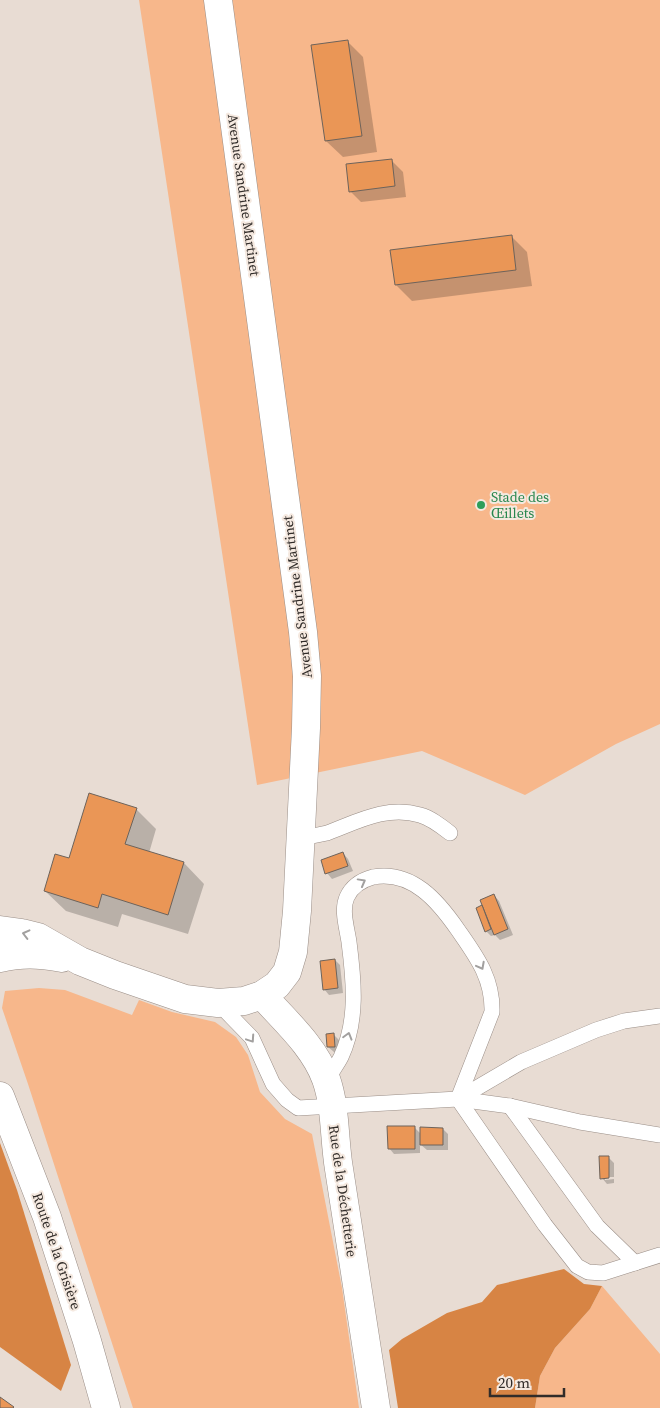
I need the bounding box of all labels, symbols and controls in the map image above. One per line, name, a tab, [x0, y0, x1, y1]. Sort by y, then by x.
street label: Avenue Sandrine Martinet	[223, 113, 265, 278]
place label: Stade des Œillets	[491, 487, 549, 523]
marker: Stade des Œillets	[475, 499, 487, 511]
street label: Avenue Sandrine Martinet	[277, 514, 317, 679]
one-way arrow	[356, 879, 365, 889]
one-way arrow	[21, 929, 30, 940]
one-way arrow	[475, 961, 485, 970]
one-way arrow	[245, 1033, 254, 1043]
one-way arrow	[343, 1033, 353, 1041]
street label: Rue de la Déchetterie	[324, 1124, 362, 1258]
street label: Route de la Grisière	[28, 1190, 86, 1312]
scale bar	[490, 1366, 564, 1398]
text: 20 m	[498, 1372, 530, 1393]

